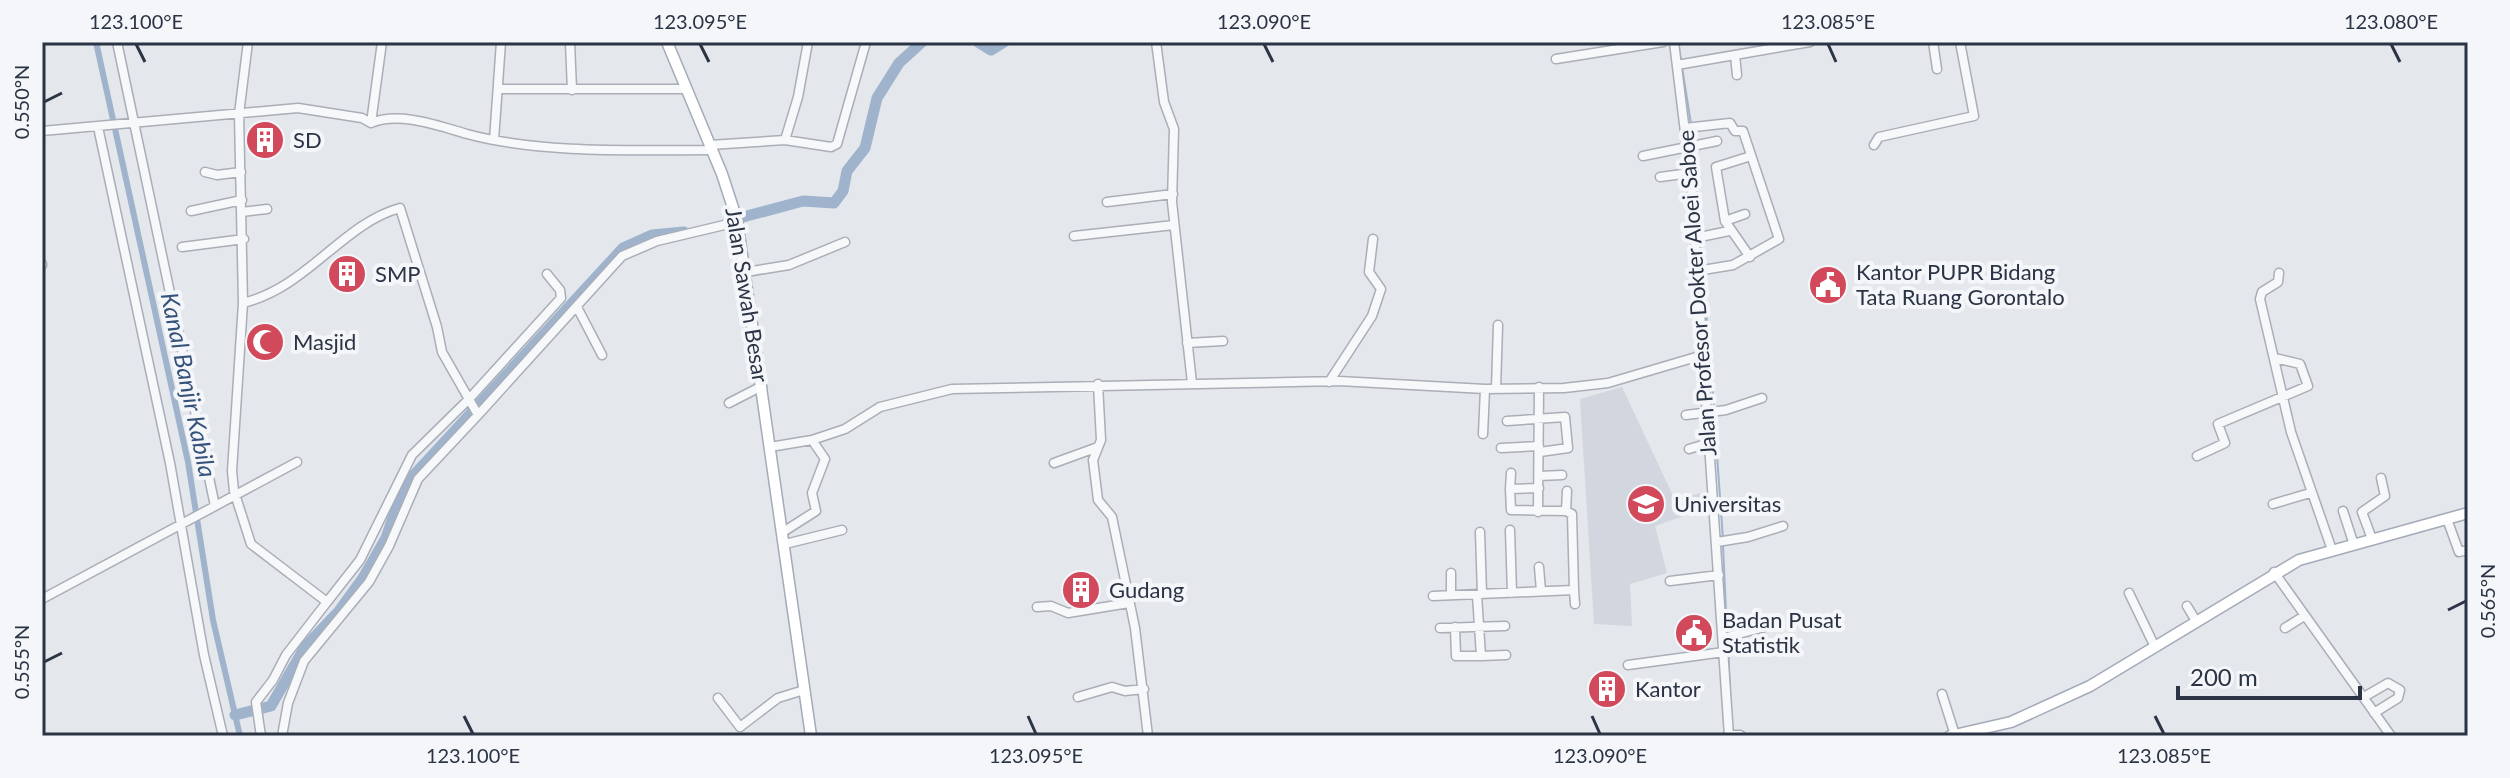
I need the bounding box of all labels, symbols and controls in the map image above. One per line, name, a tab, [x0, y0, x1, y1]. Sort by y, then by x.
text: 123.100°E	[89, 9, 183, 33]
text: 123.095°E	[653, 9, 747, 33]
text: 123.090°E	[1217, 9, 1311, 33]
text: 123.085°E	[1781, 9, 1875, 33]
text: 123.080°E	[2344, 9, 2438, 33]
text: 0.550°N	[9, 65, 33, 139]
building icon: SD	[244, 119, 286, 161]
place label: SD	[293, 126, 322, 153]
street label: Jalan Profesor Dokter Aloei Saboe	[1672, 129, 1721, 457]
street label: Jalan Sawah Besar	[720, 206, 775, 384]
building icon: SMP	[326, 253, 368, 295]
place label: Kantor PUPR Bidang Tata Ruang Gorontalo	[1856, 258, 2065, 310]
place label: SMP	[375, 260, 421, 287]
public building icon: Kantor PUPR Bidang Tata Ruang Gorontalo	[1807, 264, 1849, 306]
water label: Kanal Banjir Kabila	[156, 289, 223, 480]
mosque icon: Masjid	[244, 321, 286, 363]
place label: Masjid	[293, 328, 356, 355]
school or university icon: Universitas	[1625, 483, 1667, 525]
place label: Universitas	[1674, 490, 1781, 517]
text: 0.565°N	[2475, 564, 2499, 638]
building icon: Gudang	[1060, 569, 1102, 611]
place label: Gudang	[1109, 576, 1184, 603]
place label: Badan Pusat Statistik	[1722, 606, 1842, 658]
public building icon: Badan Pusat Statistik	[1673, 612, 1715, 654]
text: 0.555°N	[9, 625, 33, 699]
scale bar	[2178, 650, 2360, 700]
text: 200 m	[2190, 662, 2258, 691]
building icon: Kantor	[1586, 668, 1628, 710]
place label: Kantor	[1635, 675, 1701, 702]
text: 123.100°E	[426, 743, 520, 767]
text: 123.095°E	[989, 743, 1083, 767]
text: 123.090°E	[1553, 743, 1647, 767]
text: 123.085°E	[2117, 743, 2211, 767]

